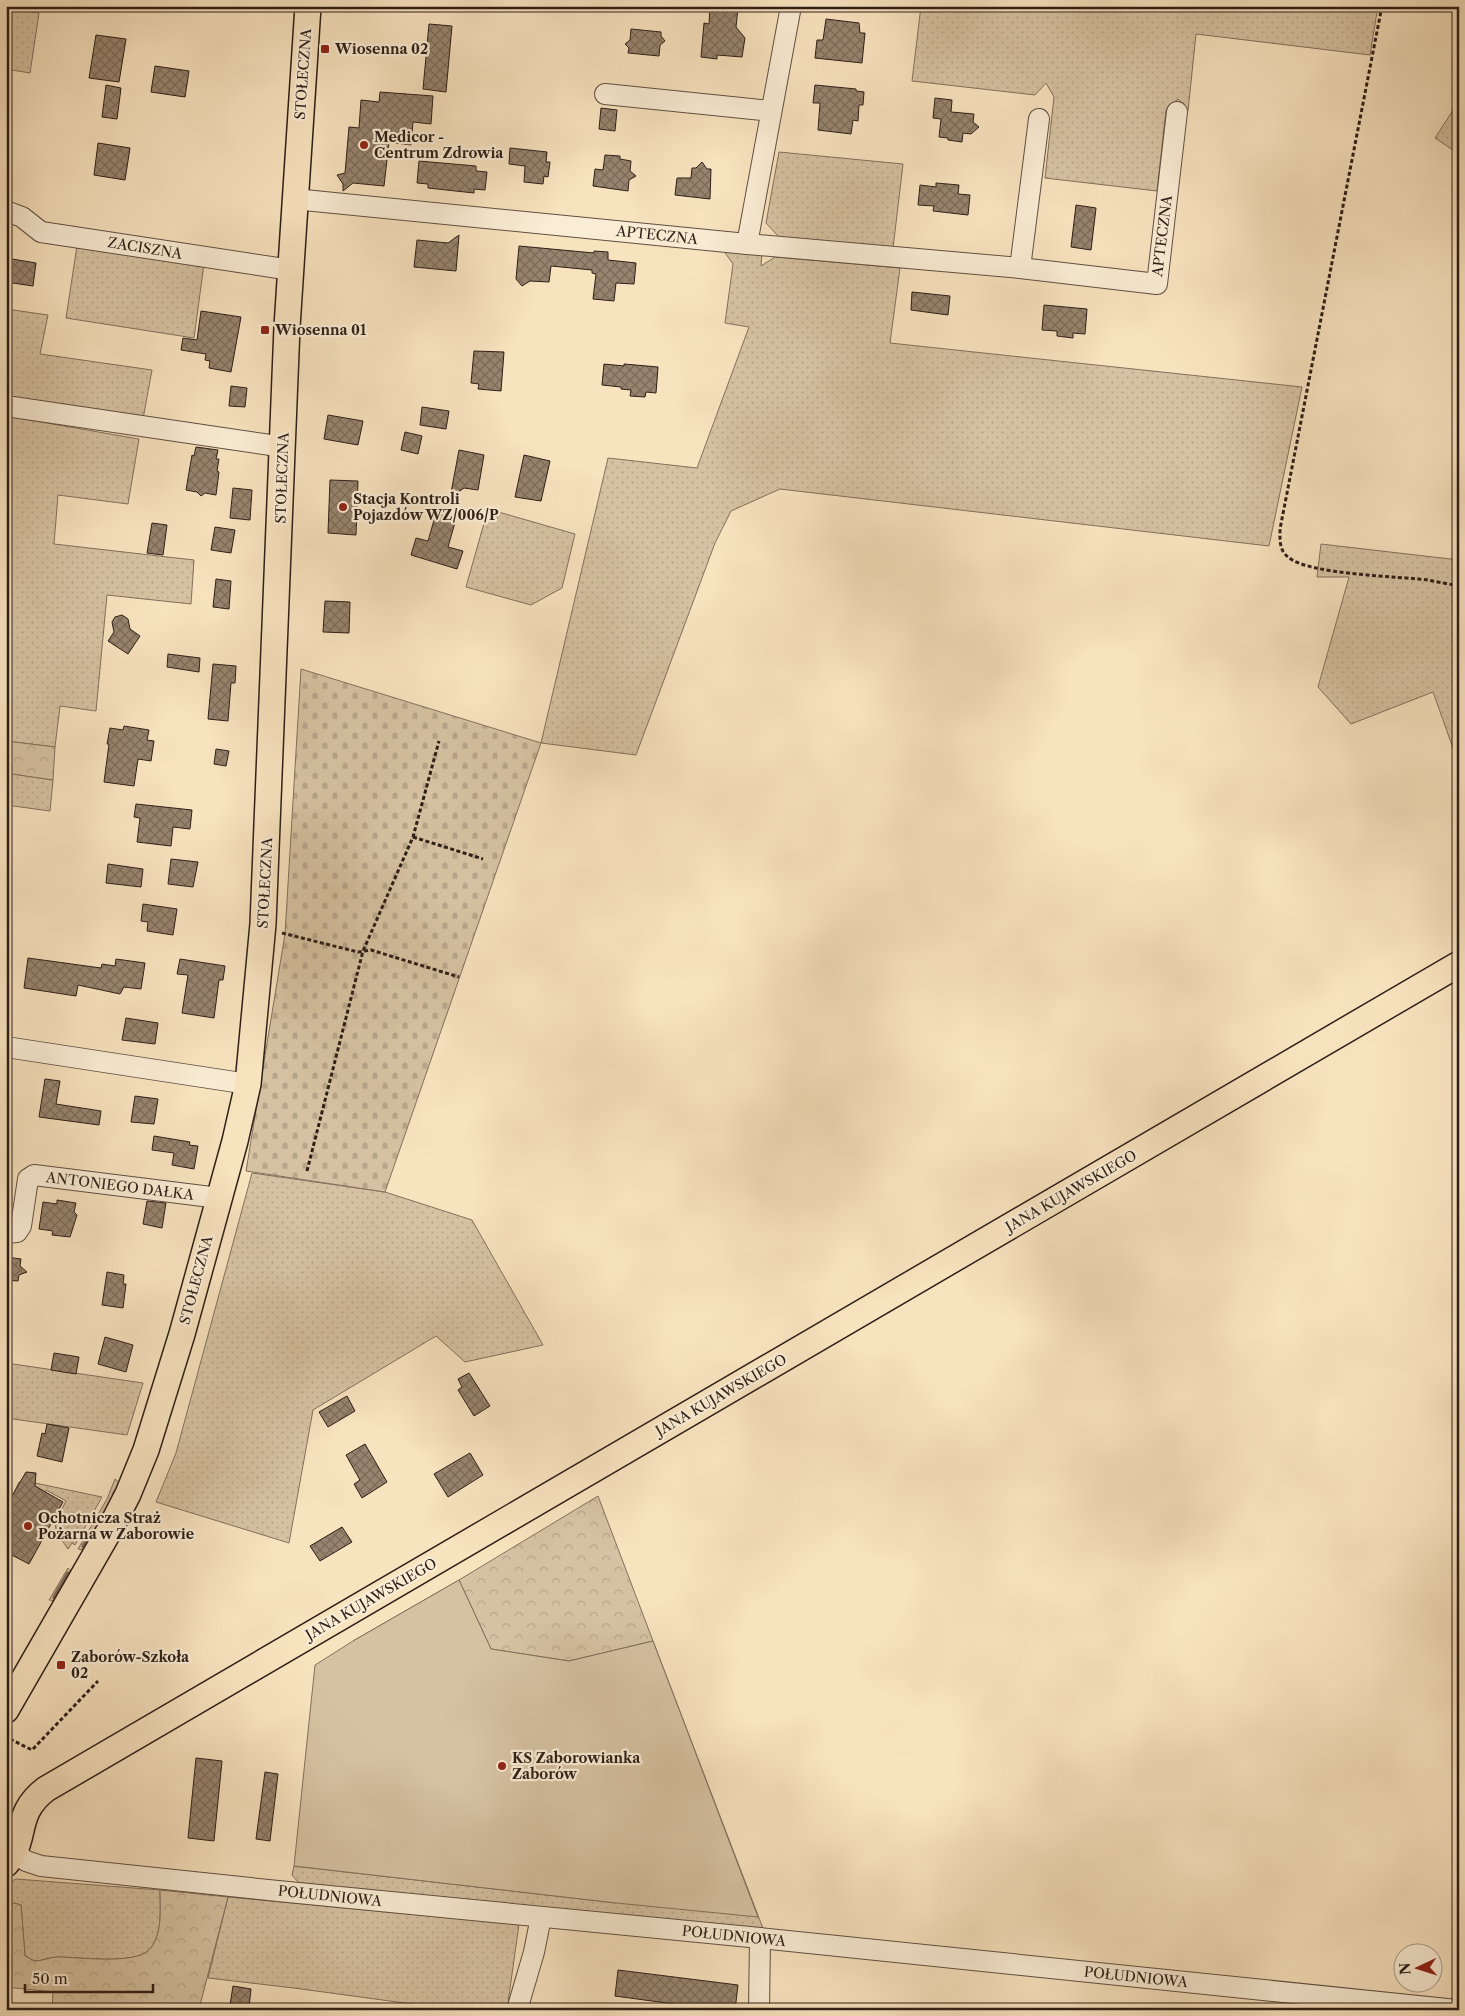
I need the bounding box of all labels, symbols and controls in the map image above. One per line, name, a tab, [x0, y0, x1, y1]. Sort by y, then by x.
street label: STOŁECZNA	[291, 27, 315, 120]
place label: Wiosenna 02	[334, 40, 428, 58]
marker: Wiosenna 02	[319, 43, 331, 55]
place label: Medicor - Centrum Zdrowia	[374, 128, 504, 162]
marker: Medicor - Centrum Zdrowia	[358, 139, 370, 151]
street label: APTECZNA	[1148, 194, 1176, 279]
street label: APTECZNA	[614, 222, 699, 248]
street label: ZACISZNA	[106, 233, 184, 263]
place label: Wiosenna 01	[274, 321, 367, 339]
marker: Wiosenna 01	[259, 324, 271, 336]
street label: STOŁECZNA	[271, 431, 293, 524]
place label: Stacja Kontroli Pojazdów WZ/006/P	[353, 490, 499, 524]
marker: Stacja Kontroli Pojazdów WZ/006/P	[337, 501, 349, 513]
street label: STOŁECZNA	[254, 836, 276, 929]
street label: JANA KUJAWSKIEGO	[1000, 1146, 1140, 1237]
street label: ANTONIEGO DAŁKA	[44, 1168, 196, 1204]
street label: STOŁECZNA	[175, 1233, 217, 1326]
street label: JANA KUJAWSKIEGO	[650, 1350, 790, 1441]
place label: Ochotnicza Straż Pożarna w Zaborowie	[38, 1509, 194, 1543]
marker: Ochotnicza Straż Pożarna w Zaborowie	[22, 1520, 34, 1532]
street label: JANA KUJAWSKIEGO	[300, 1554, 440, 1645]
place label: Zaborów-Szkoła 02	[71, 1648, 190, 1682]
marker: Zaborów-Szkoła 02	[55, 1659, 67, 1671]
place label: KS Zaborowianka Zaborów	[512, 1749, 641, 1783]
marker: KS Zaborowianka Zaborów	[496, 1760, 508, 1772]
street label: POŁUDNIOWA	[277, 1882, 383, 1910]
street label: POŁUDNIOWA	[681, 1922, 787, 1950]
north arrow	[1392, 1944, 1442, 1994]
scale bar	[25, 1961, 152, 1993]
text: N	[1396, 1962, 1414, 1976]
street label: POŁUDNIOWA	[1083, 1963, 1189, 1991]
text: 50 m	[32, 1969, 68, 1988]

